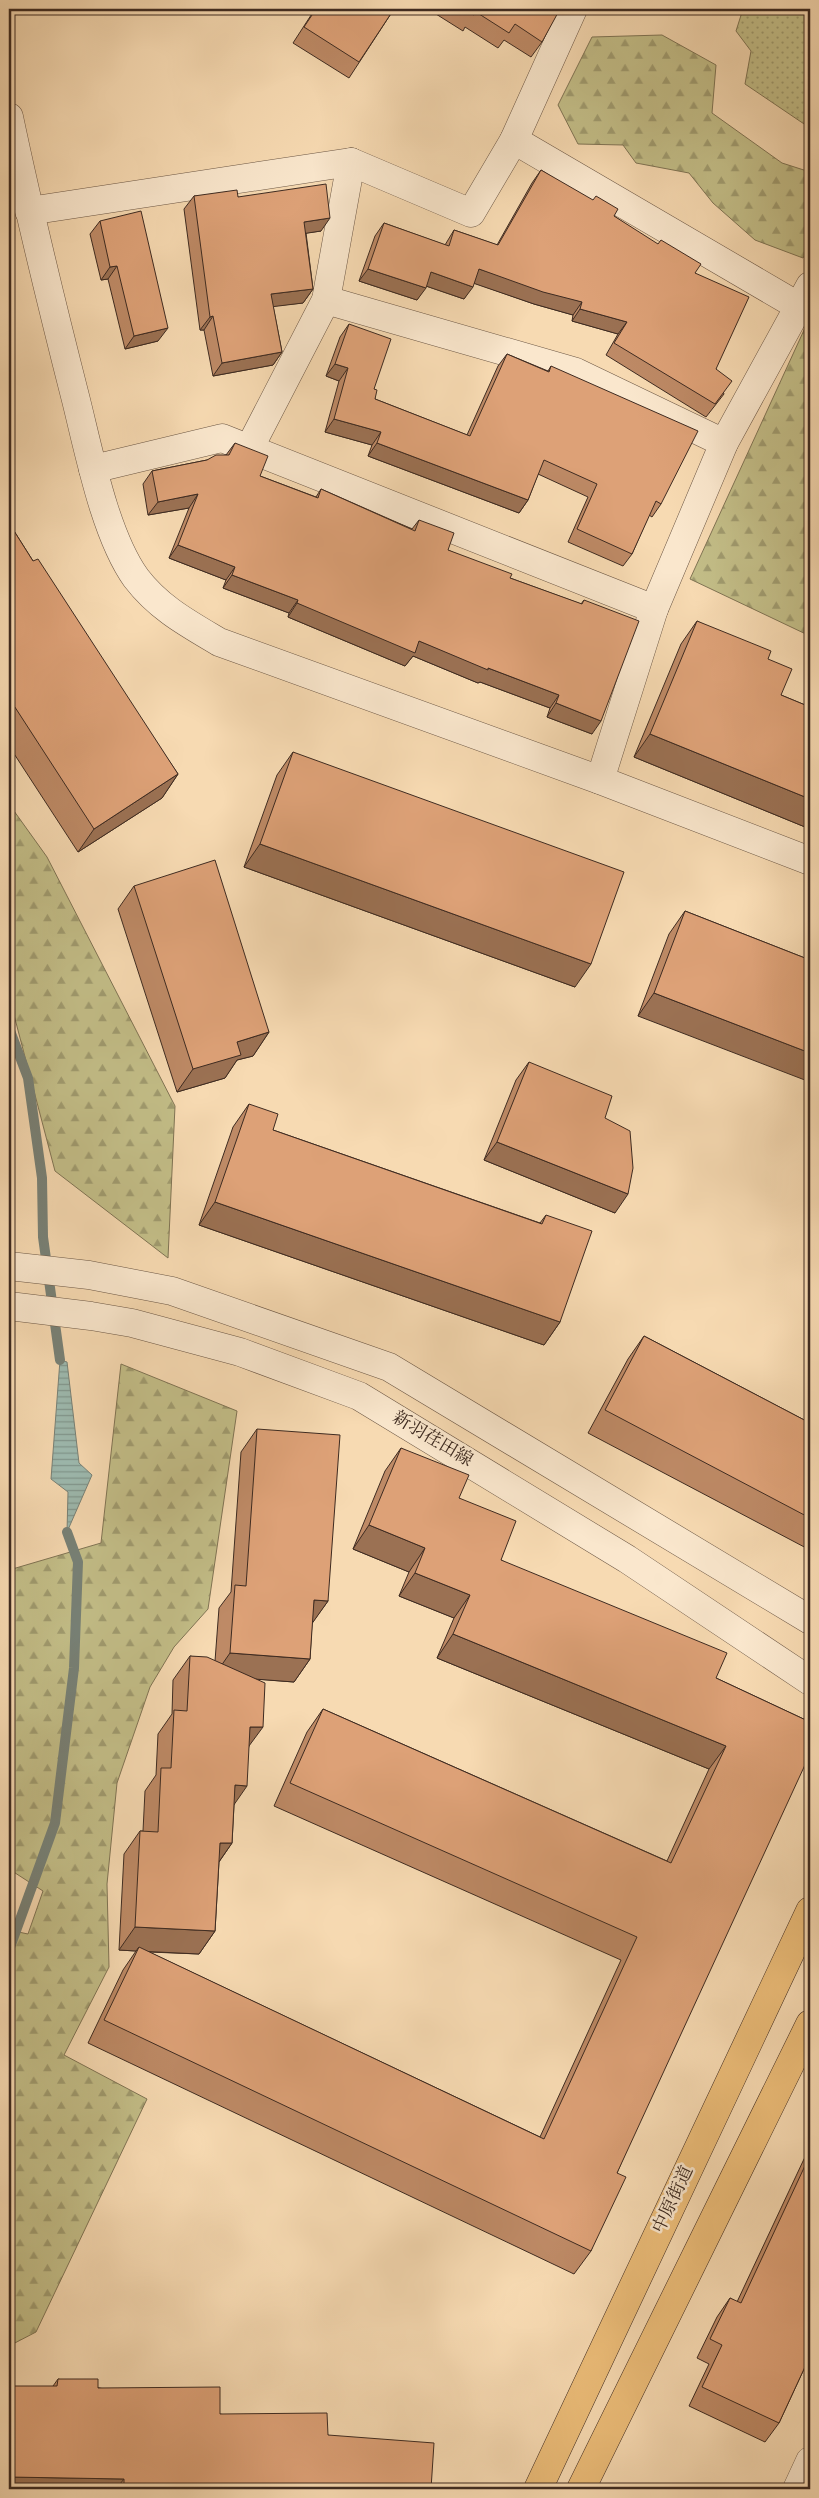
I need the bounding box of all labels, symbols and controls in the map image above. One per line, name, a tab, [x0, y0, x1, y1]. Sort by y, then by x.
street label: 新羽荏田線	[387, 1406, 477, 1474]
street label: 中原街道	[647, 2162, 701, 2238]

